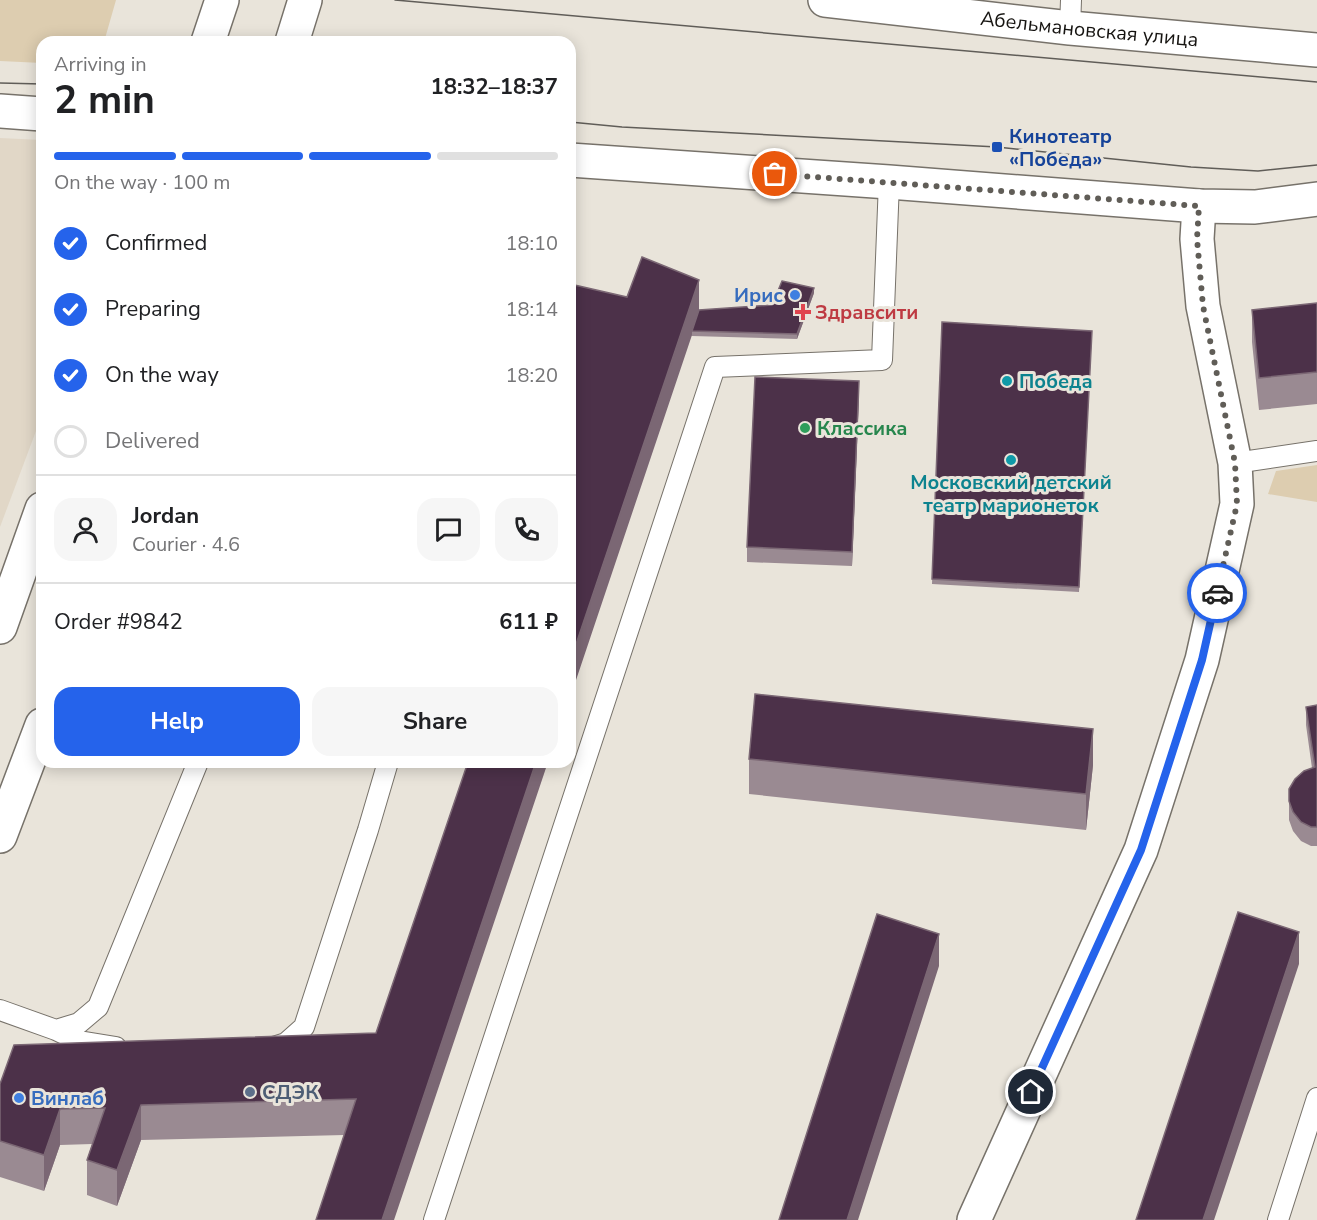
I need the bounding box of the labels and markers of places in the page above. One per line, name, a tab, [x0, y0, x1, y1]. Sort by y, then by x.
place label: Кинотеатр «Победа»	[1009, 123, 1112, 173]
marker: Кинотеатр «Победа»	[990, 140, 1004, 154]
pin	[749, 148, 800, 199]
place label: Ирис	[734, 282, 783, 309]
marker: Ирис	[788, 288, 802, 302]
place label: Здравсити	[815, 299, 918, 326]
marker: Здравсити	[796, 305, 810, 319]
place label: Победа	[1019, 368, 1093, 395]
marker: Победа	[1000, 374, 1014, 388]
place label: Классика	[817, 415, 908, 442]
marker: Классика	[798, 421, 812, 435]
marker: Московский детский театр марионеток	[1004, 453, 1018, 467]
place label: Московский детский театр марионеток	[910, 469, 1112, 519]
pin	[1005, 1066, 1056, 1117]
place label: СДЭК	[262, 1079, 319, 1106]
place label: Винлаб	[31, 1085, 104, 1112]
marker: СДЭК	[243, 1085, 257, 1099]
marker: Винлаб	[12, 1091, 26, 1105]

